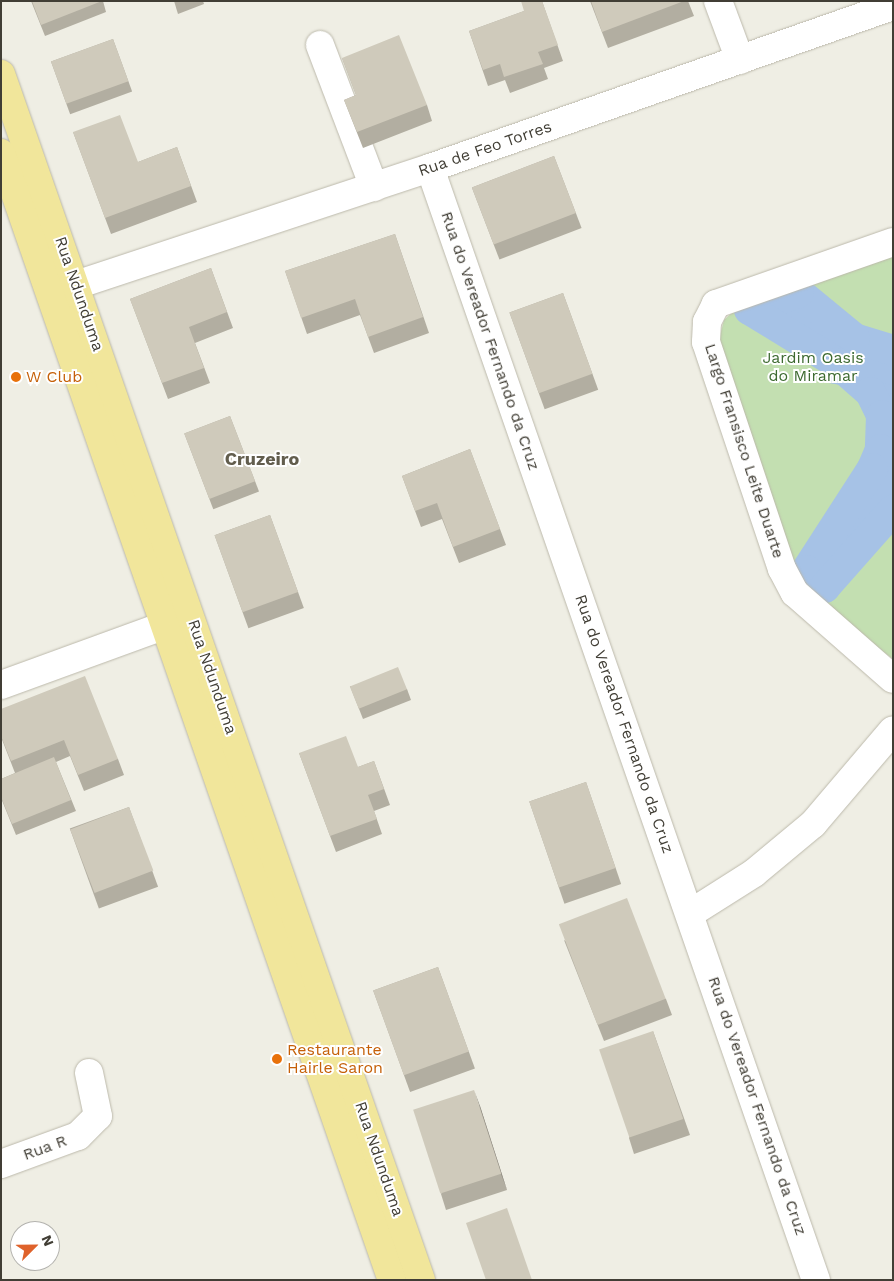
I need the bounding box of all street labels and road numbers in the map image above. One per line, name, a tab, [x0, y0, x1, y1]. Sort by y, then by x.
street label: Rua de Feo Torres	[415, 117, 555, 181]
street label: Rua do Vereador Fernando da Cruz	[436, 208, 544, 474]
street label: Rua Ndunduma	[50, 234, 108, 354]
street label: Largo Fransisco Leite Duarte	[700, 341, 788, 561]
street label: Rua do Vereador Fernando da Cruz	[570, 591, 678, 857]
street label: Rua Ndunduma	[183, 617, 241, 737]
street label: Rua do Vereador Fernando da Cruz	[703, 973, 811, 1239]
street label: Rua Ndunduma	[350, 1099, 408, 1219]
street label: Rua R	[20, 1131, 70, 1165]

